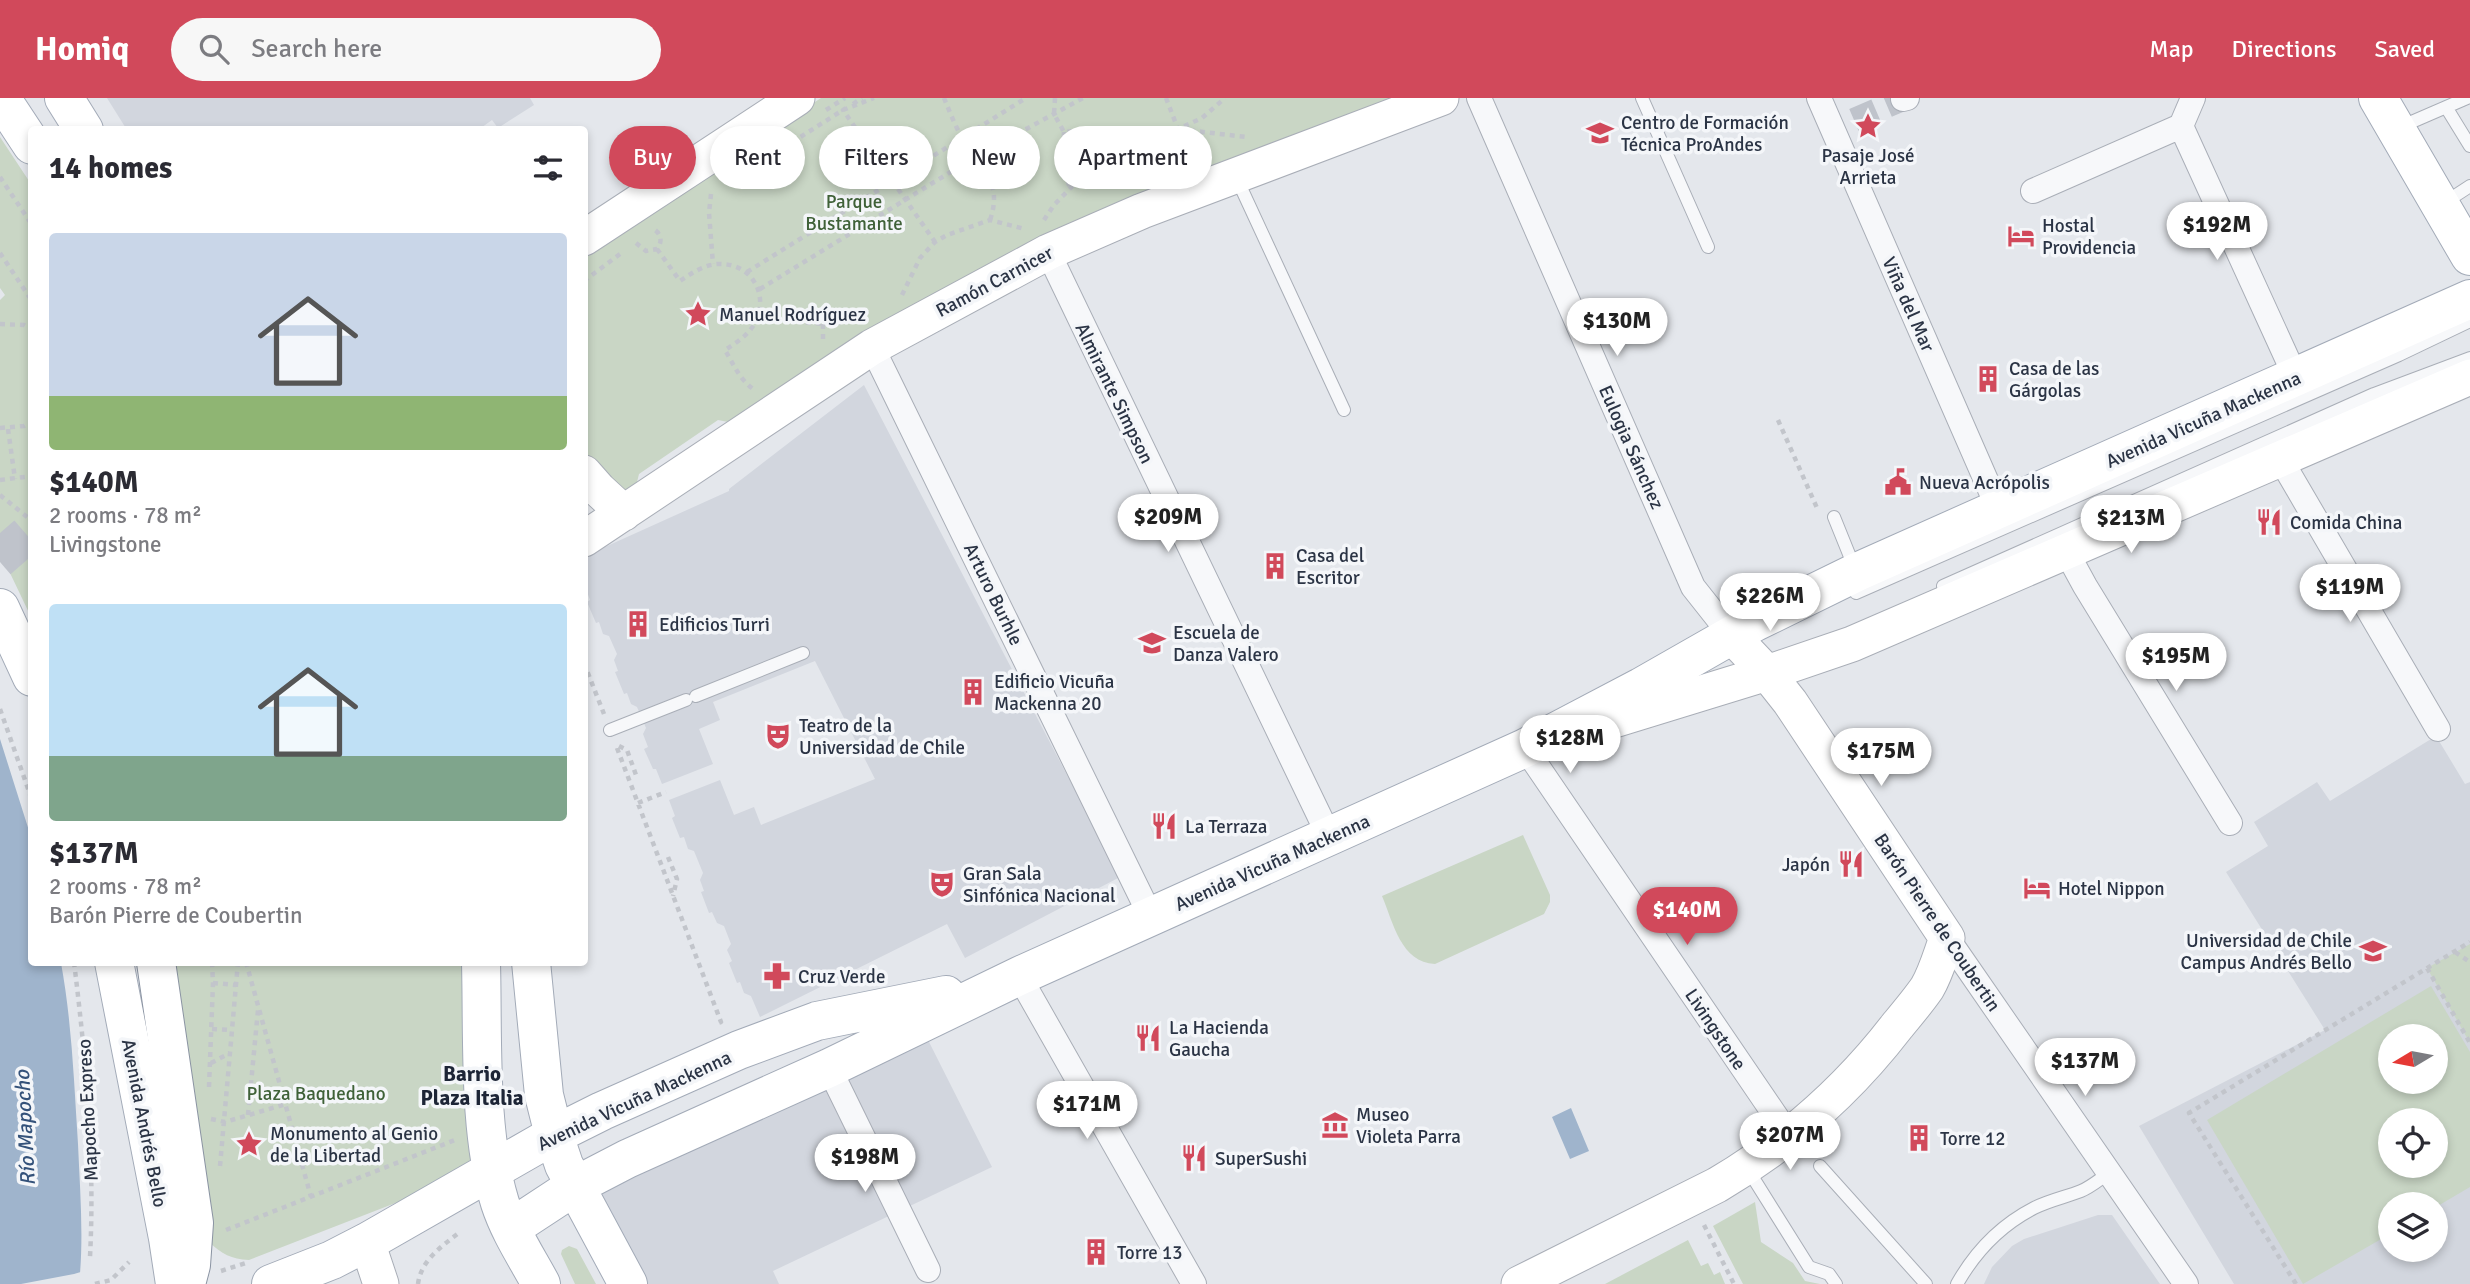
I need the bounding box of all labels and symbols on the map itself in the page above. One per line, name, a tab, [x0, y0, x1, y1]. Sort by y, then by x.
place label: Centro de Formación Técnica ProAndes	[1621, 111, 1789, 157]
place icon: Pasaje José Arrieta	[1853, 111, 1883, 141]
school or university icon: Centro de Formación Técnica ProAndes	[1585, 118, 1615, 148]
place label: Pasaje José Arrieta	[1821, 144, 1915, 190]
park label: Parque Bustamante	[805, 190, 903, 236]
pin: $192M	[2168, 202, 2266, 262]
place label: Hostal Providencia	[2042, 214, 2136, 260]
hotel icon: Hostal Providencia	[2006, 221, 2036, 251]
street label: Ramón Carnicer	[932, 241, 1057, 323]
street label: Viña del Mar	[1876, 253, 1940, 356]
place icon: Manuel Rodríguez	[683, 299, 713, 329]
pin: $130M	[1568, 299, 1666, 358]
place label: Manuel Rodríguez	[719, 303, 866, 327]
street label: Almirante Simpson	[1070, 319, 1159, 468]
place label: Casa de las Gárgolas	[2009, 357, 2099, 403]
building icon: Casa de las Gárgolas	[1973, 364, 2003, 394]
street label: Avenida Vicuña Mackenna	[2102, 366, 2305, 474]
street label: Eulogia Sánchez	[1593, 382, 1669, 513]
public building icon: Nueva Acrópolis	[1883, 467, 1913, 497]
place label: Nueva Acrópolis	[1919, 471, 2050, 495]
pin: $209M	[1119, 494, 1217, 554]
pin: $213M	[2082, 496, 2180, 555]
restaurant icon: Comida China	[2254, 507, 2284, 537]
place label: Comida China	[2290, 511, 2402, 535]
street label: Arturo Burhle	[958, 539, 1028, 650]
place label: Casa del Escritor	[1296, 544, 1364, 590]
building icon: Casa del Escritor	[1260, 551, 1290, 581]
pin: $119M	[2301, 564, 2399, 624]
pin: $226M	[1721, 574, 1819, 633]
building icon: Edificios Turri	[623, 609, 653, 639]
place label: Edificios Turri	[659, 613, 770, 637]
place label: Escuela de Danza Valero	[1173, 621, 1279, 667]
school or university icon: Escuela de Danza Valero	[1137, 628, 1167, 658]
pin: $195M	[2127, 634, 2225, 693]
place label: Edificio Vicuña Mackenna 20	[994, 670, 1114, 716]
building icon: Edificio Vicuña Mackenna 20	[958, 677, 988, 707]
place label: Teatro de la Universidad de Chile	[799, 714, 965, 760]
pin: $128M	[1521, 716, 1619, 775]
theatre icon: Teatro de la Universidad de Chile	[763, 721, 793, 751]
pin: $175M	[1832, 728, 1930, 788]
street label: Avenida Vicuña Mackenna	[1171, 809, 1374, 917]
restaurant icon: La Terraza	[1149, 811, 1179, 841]
place label: La Terraza	[1185, 815, 1267, 839]
street label: Barón Pierre de Coubertin	[1869, 829, 2006, 1016]
restaurant icon: Japón	[1836, 849, 1866, 879]
place label: Japón	[1782, 853, 1830, 877]
place label: Gran Sala Sinfónica Nacional	[963, 862, 1116, 908]
theatre icon: Gran Sala Sinfónica Nacional	[927, 869, 957, 899]
hotel icon: Hotel Nippon	[2022, 873, 2052, 903]
place label: Hotel Nippon	[2058, 877, 2165, 901]
pin: $140M	[1638, 888, 1736, 947]
place label: Universidad de Chile Campus Andrés Bello	[2181, 929, 2352, 975]
school or university icon: Universidad de Chile Campus Andrés Bello	[2358, 936, 2388, 966]
pharmacy icon: Cruz Verde	[762, 961, 792, 991]
place label: Cruz Verde	[798, 965, 885, 989]
street label: Livingstone	[1679, 984, 1751, 1075]
place label: La Hacienda Gaucha	[1169, 1016, 1269, 1062]
restaurant icon: La Hacienda Gaucha	[1133, 1023, 1163, 1053]
north arrow	[2378, 1024, 2448, 1094]
street label: Avenida Andrés Bello	[116, 1037, 172, 1209]
street label: Mapocho Expreso	[72, 1038, 104, 1182]
pin: $137M	[2036, 1038, 2134, 1098]
street label: Avenida Vicuña Mackenna	[534, 1045, 735, 1156]
district label: Barrio Plaza Italia	[420, 1061, 524, 1111]
water label: Río Mapocho	[9, 1068, 41, 1186]
park label: Plaza Baquedano	[246, 1082, 386, 1106]
pin: $171M	[1038, 1082, 1136, 1141]
place label: Museo Violeta Parra	[1356, 1103, 1461, 1149]
museum icon: Museo Violeta Parra	[1320, 1110, 1350, 1140]
pin: $207M	[1741, 1112, 1839, 1172]
place label: Monumento al Genio de la Libertad	[270, 1122, 438, 1168]
building icon: Torre 12	[1904, 1123, 1934, 1153]
place label: Torre 12	[1940, 1127, 2005, 1151]
place icon: Monumento al Genio de la Libertad	[234, 1129, 264, 1159]
pin: $198M	[816, 1134, 914, 1194]
restaurant icon: SuperSushi	[1179, 1143, 1209, 1173]
place label: SuperSushi	[1215, 1147, 1307, 1171]
building icon: Torre 13	[1081, 1237, 1111, 1267]
place label: Torre 13	[1117, 1241, 1182, 1265]

